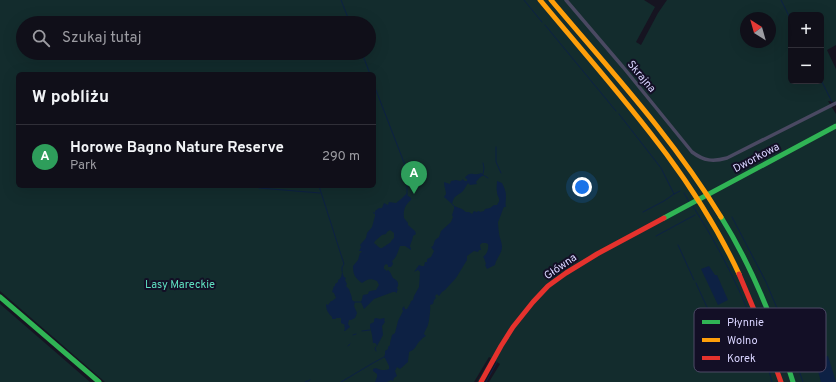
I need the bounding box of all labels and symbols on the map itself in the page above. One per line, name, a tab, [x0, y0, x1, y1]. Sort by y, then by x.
north arrow	[740, 12, 776, 48]
street label: Skrajna	[624, 58, 659, 96]
street label: Dworkowa	[731, 140, 782, 176]
pin: A	[401, 161, 427, 194]
your location	[572, 177, 592, 197]
street label: Główna	[542, 250, 580, 283]
park label: Lasy Mareckie	[145, 278, 215, 292]
legend	[694, 308, 826, 372]
text: Płynnie	[727, 316, 764, 330]
text: Wolno	[727, 334, 758, 348]
text: Korek	[727, 352, 756, 366]

